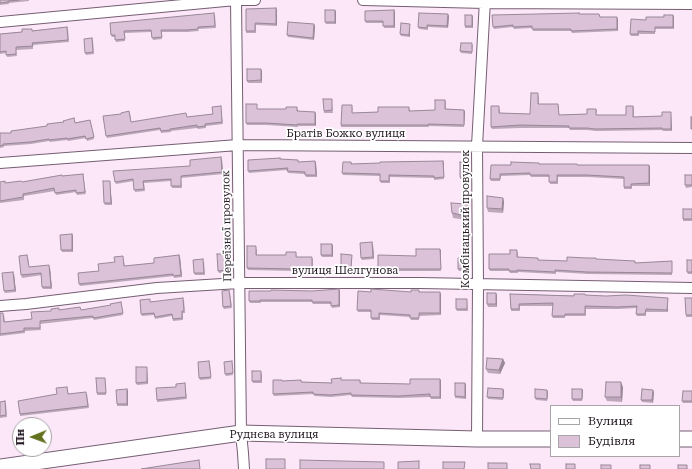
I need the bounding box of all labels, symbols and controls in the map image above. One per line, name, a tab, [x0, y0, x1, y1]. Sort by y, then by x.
street label: Братів Божко вулиця	[287, 127, 405, 141]
street label: Комбінацький провулок	[459, 150, 473, 288]
street label: Переїзної провулок	[219, 170, 235, 282]
street label: вулиця Шелгунова	[292, 264, 398, 278]
legend	[550, 405, 680, 457]
text: Вулиця	[588, 414, 633, 428]
north arrow	[12, 417, 52, 457]
street label: Руднєва вулиця	[229, 428, 319, 442]
text: Пн	[14, 429, 27, 446]
text: Будівля	[588, 434, 635, 448]

